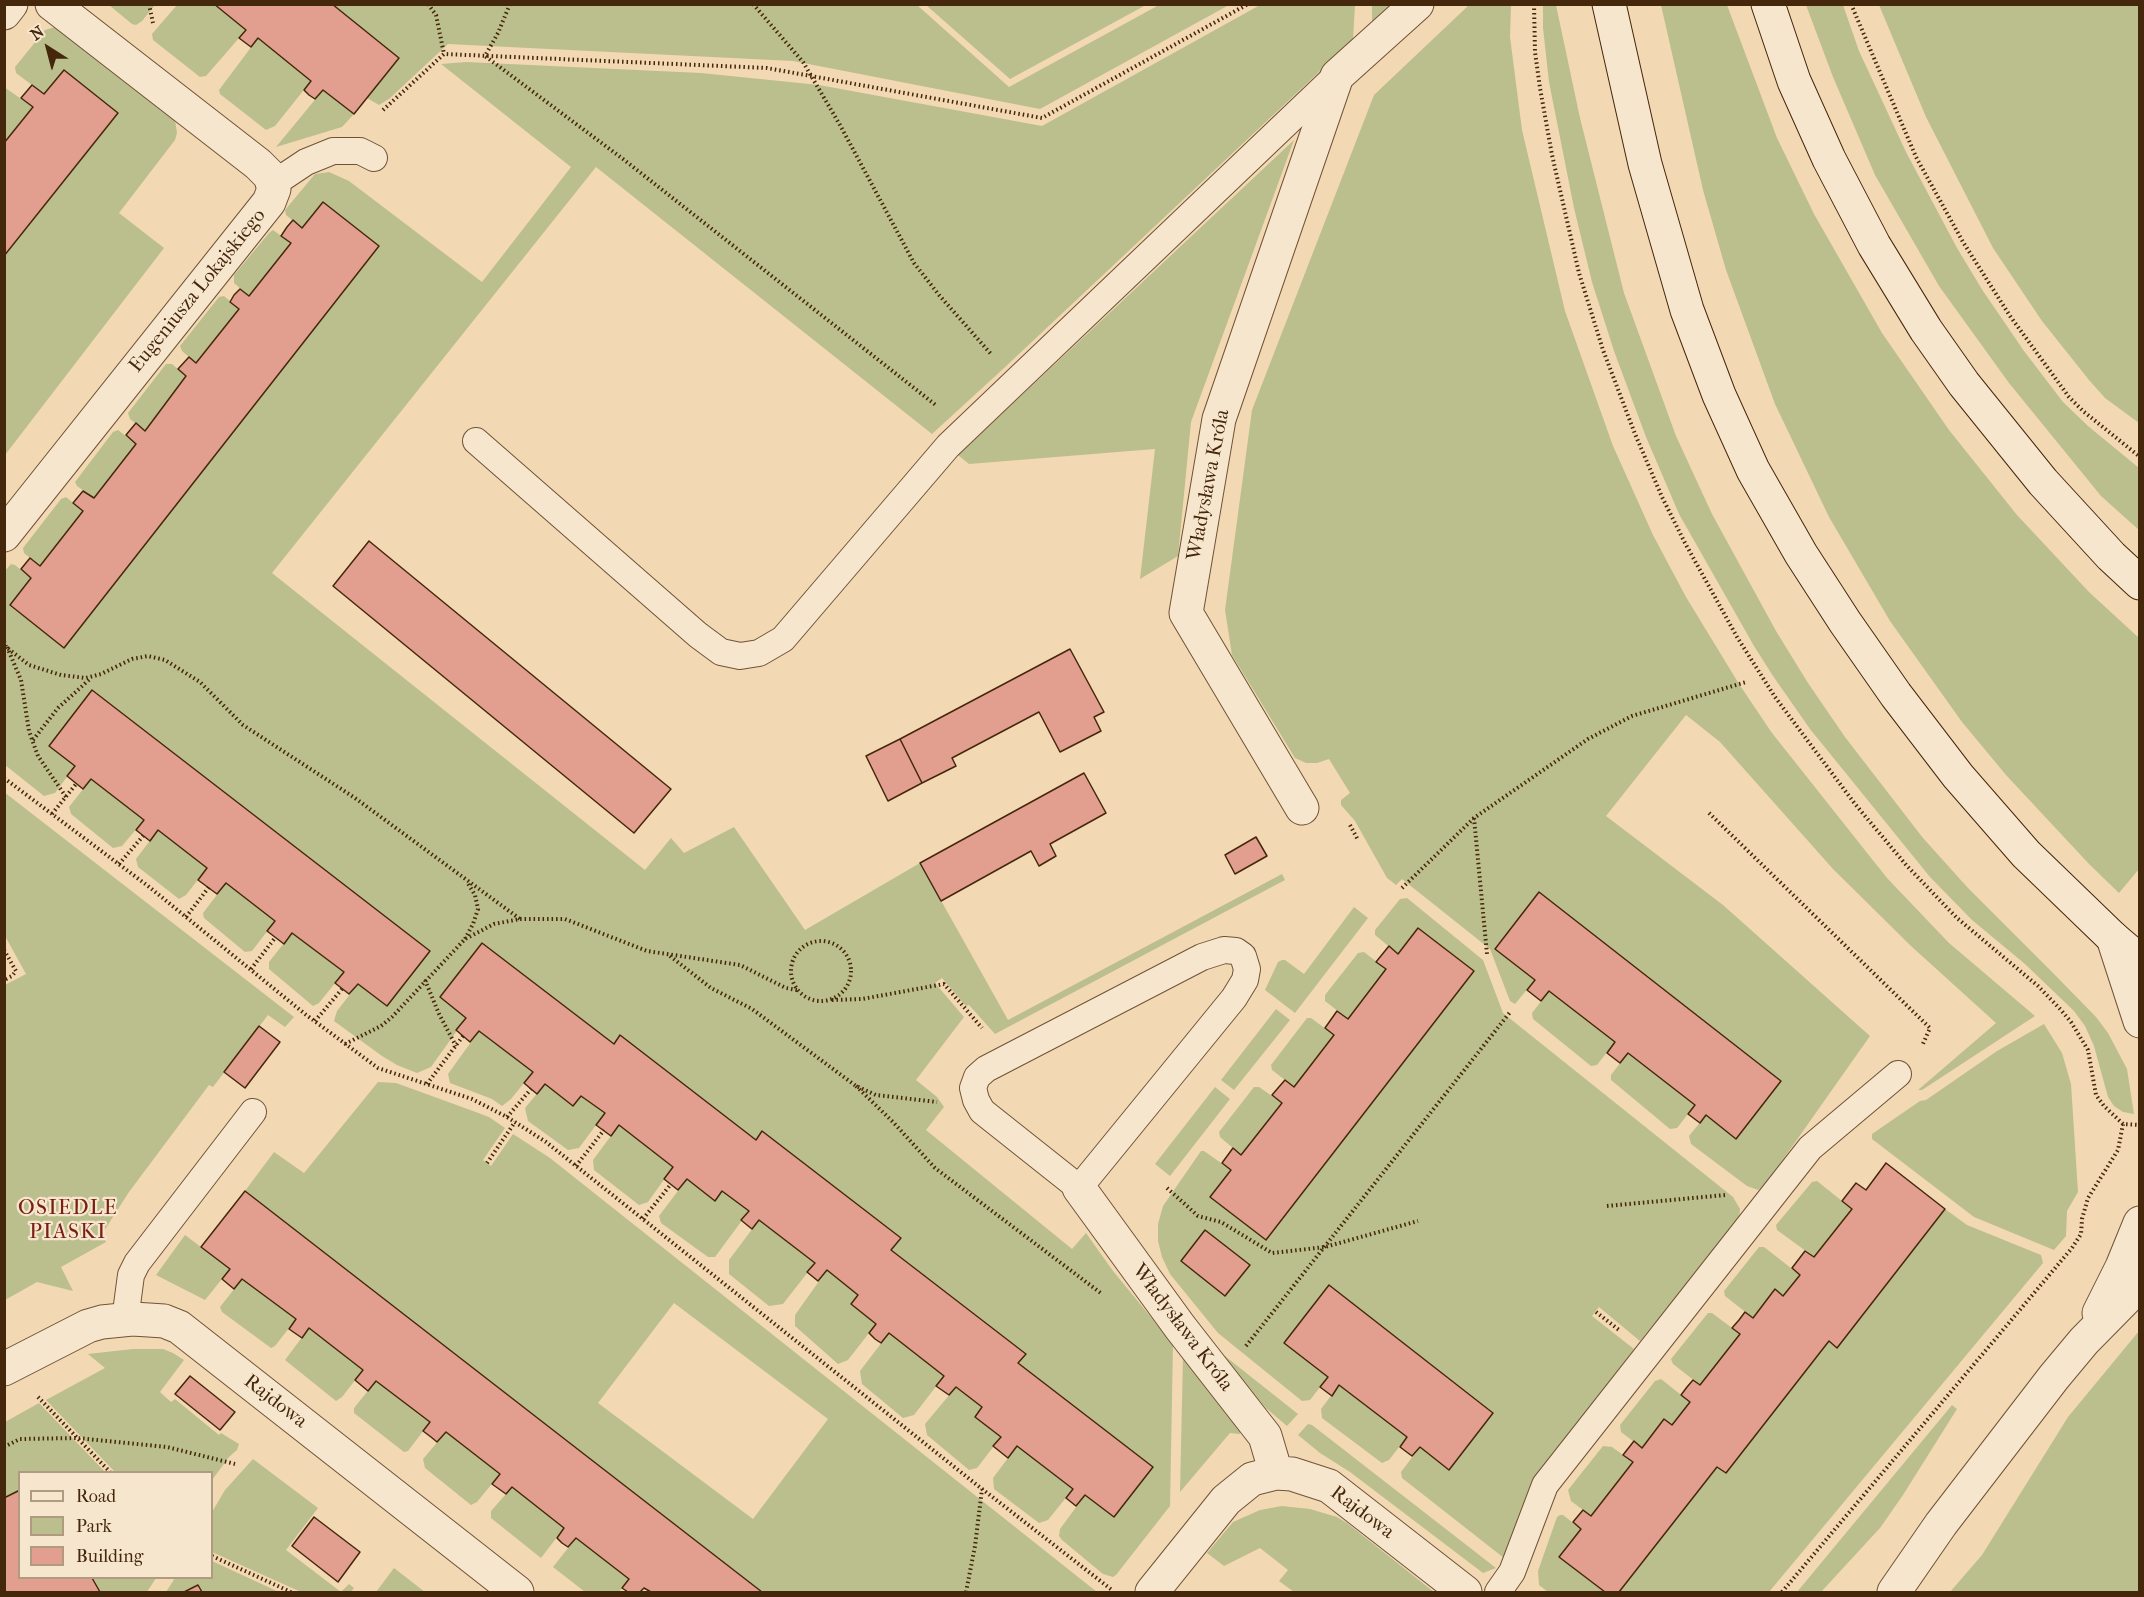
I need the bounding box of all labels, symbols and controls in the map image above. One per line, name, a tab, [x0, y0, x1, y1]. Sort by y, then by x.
north arrow	[18, 18, 78, 78]
text: N	[27, 22, 48, 44]
street label: Eugeniusza Lokajskiego	[125, 204, 271, 378]
street label: Władysława Króla	[1183, 408, 1235, 562]
district label: OSIEDLE PIASKI	[18, 1196, 118, 1246]
street label: Władysława Króla	[1126, 1260, 1238, 1396]
street label: Rajdowa	[239, 1370, 311, 1434]
legend	[18, 1471, 213, 1579]
street label: Rajdowa	[1325, 1481, 1399, 1545]
text: Road	[76, 1486, 116, 1507]
text: Park	[76, 1516, 112, 1537]
text: Building	[76, 1546, 143, 1567]

